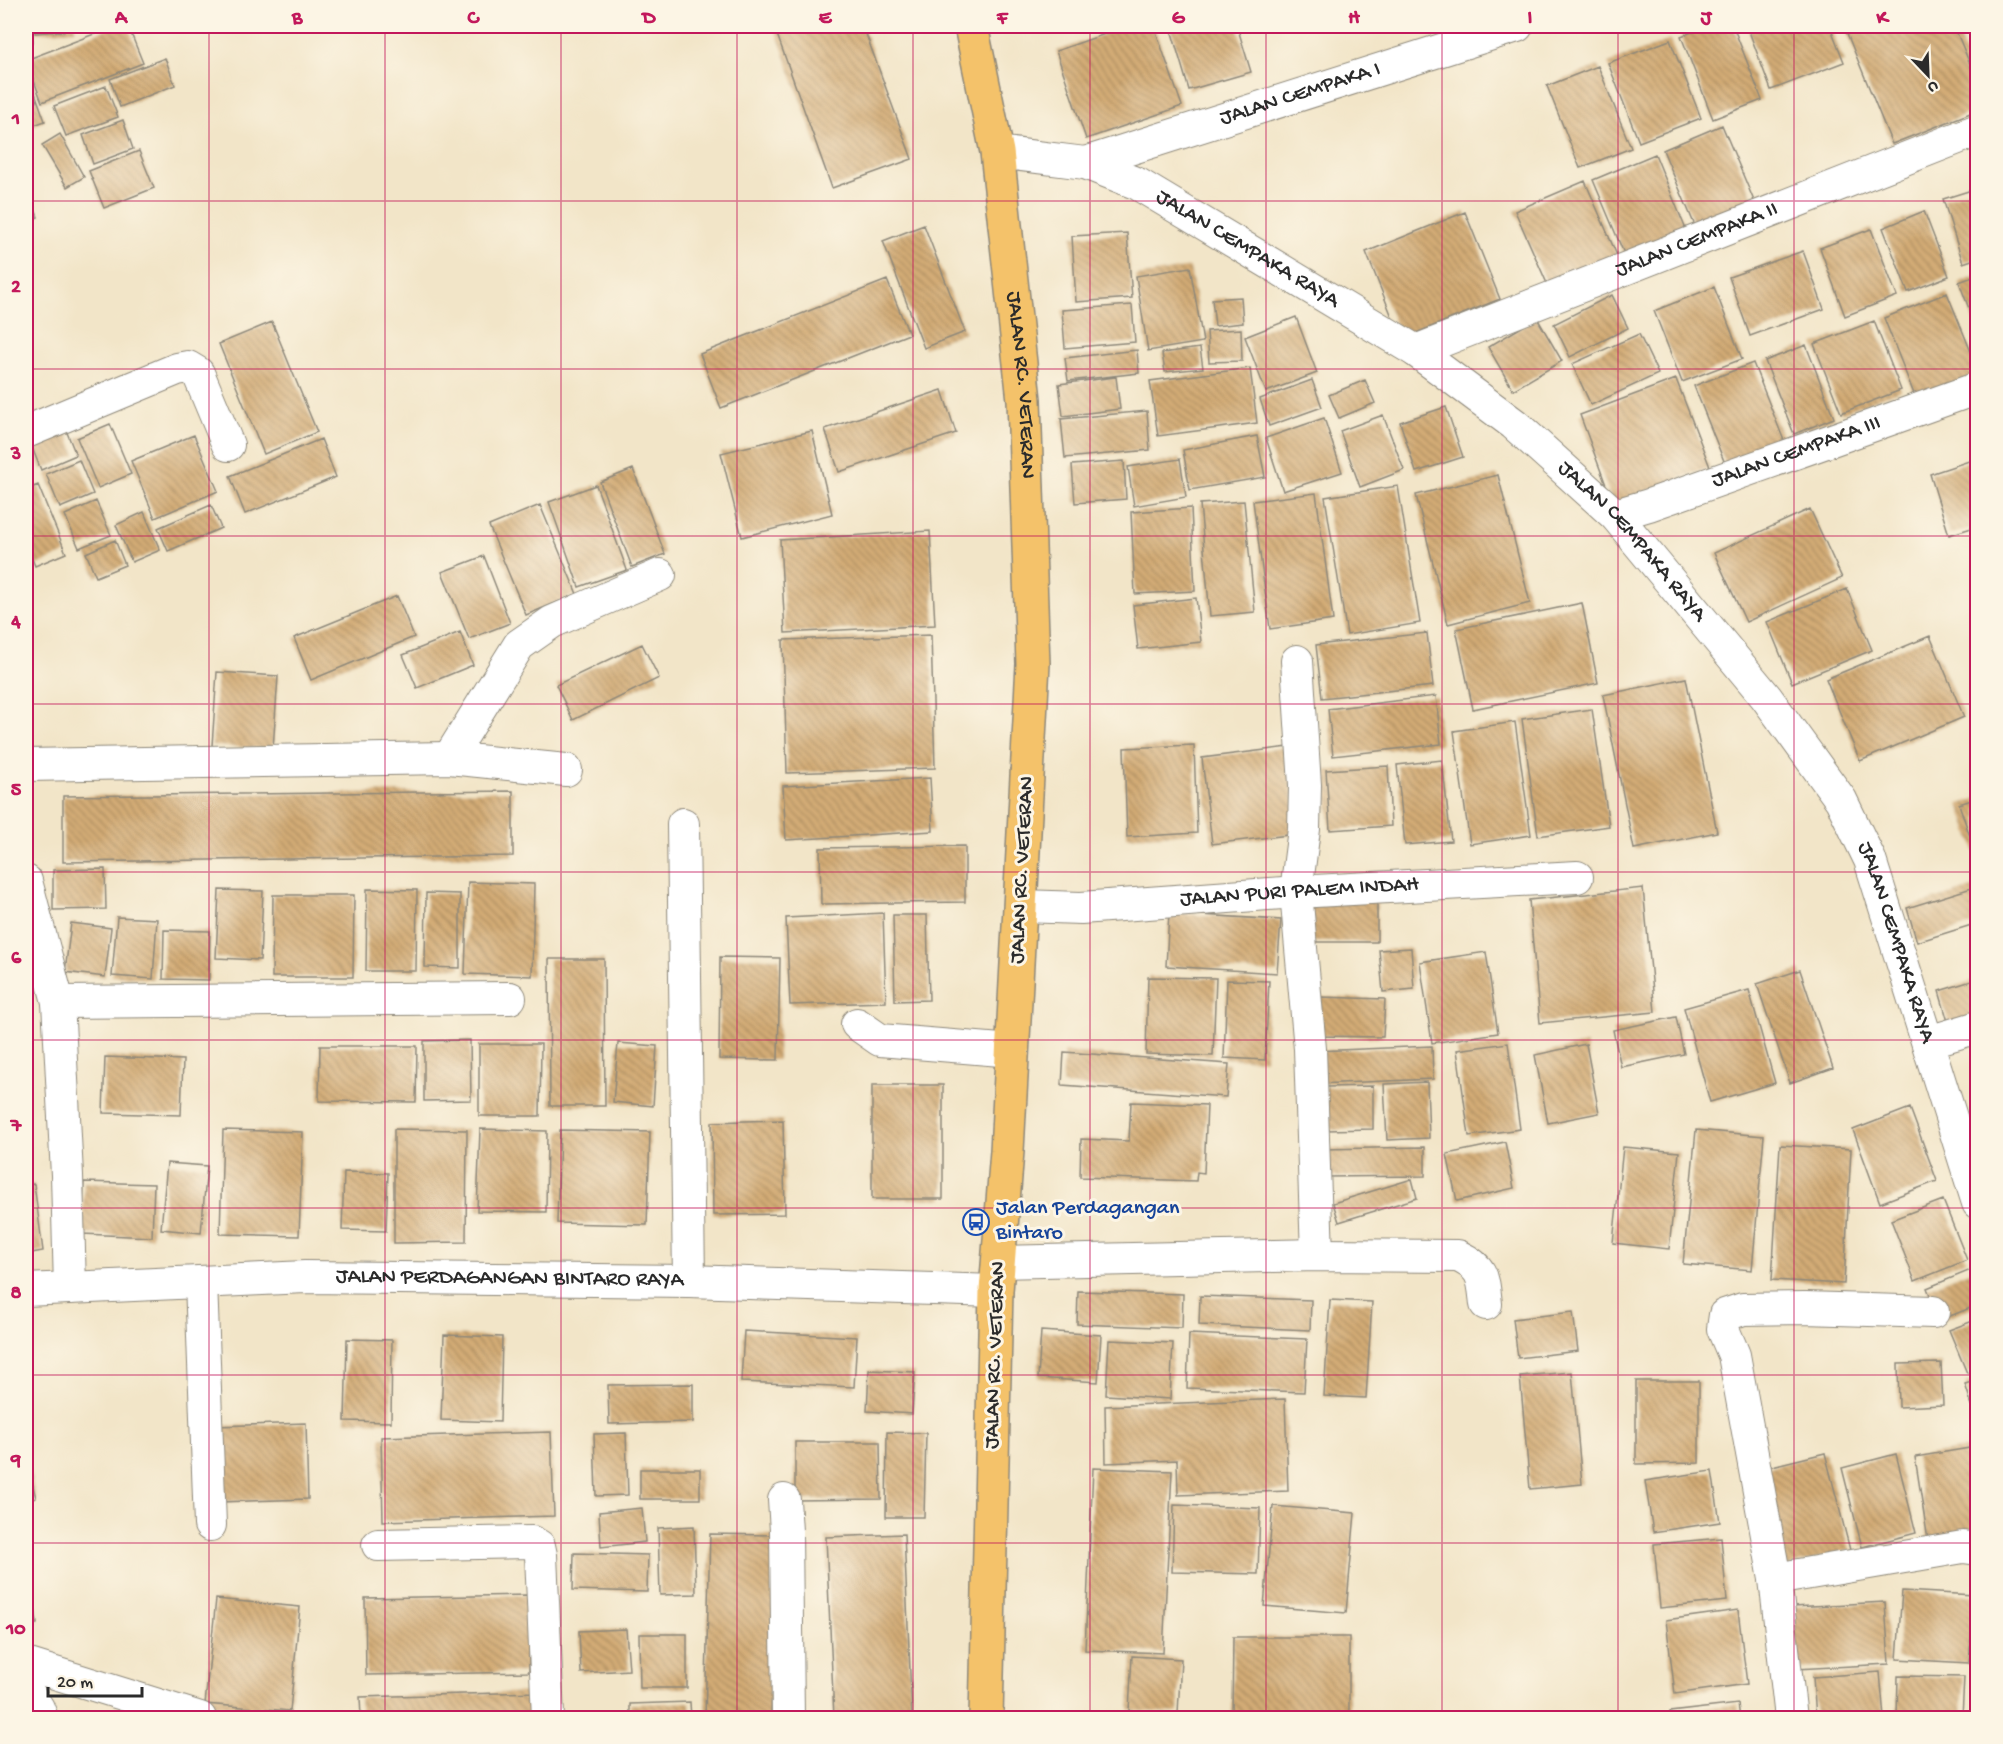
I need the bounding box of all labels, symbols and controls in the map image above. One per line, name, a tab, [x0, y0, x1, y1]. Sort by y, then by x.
text: A	[114, 8, 129, 31]
text: B	[291, 8, 303, 31]
text: C	[467, 8, 481, 31]
text: D	[640, 8, 656, 31]
text: E	[819, 8, 833, 31]
text: F	[996, 8, 1009, 31]
text: G	[1172, 8, 1186, 31]
text: H	[1348, 8, 1360, 31]
text: I	[1528, 8, 1533, 31]
text: J	[1700, 8, 1713, 31]
text: K	[1875, 8, 1890, 31]
north arrow	[1898, 45, 1958, 105]
street label: JALAN CEMPAKA I	[1217, 57, 1384, 132]
text: U	[1924, 75, 1940, 96]
text: 1	[11, 109, 20, 132]
street label: JALAN CEMPAKA RAYA	[1151, 185, 1344, 315]
street label: JALAN CEMPAKA II	[1612, 197, 1782, 284]
text: 2	[11, 277, 21, 300]
street label: JALAN RC. VETERAN	[999, 290, 1040, 479]
street label: JALAN CEMPAKA III	[1709, 411, 1885, 495]
text: 3	[10, 444, 21, 467]
street label: JALAN CEMPAKA RAYA	[1551, 456, 1712, 628]
text: 4	[10, 612, 21, 635]
street label: JALAN RC. VETERAN	[1005, 776, 1041, 964]
text: 5	[11, 780, 22, 803]
street label: JALAN CEMPAKA RAYA	[1850, 838, 1940, 1047]
street label: JALAN PURI PALEM INDAH	[1179, 872, 1420, 914]
text: 6	[11, 948, 22, 971]
text: 7	[10, 1116, 23, 1139]
place label: Jalan Perdagangan Bintaro	[995, 1196, 1180, 1247]
bus stop icon: Jalan Perdagangan Bintaro	[961, 1207, 991, 1237]
street label: JALAN RC. VETERAN	[980, 1261, 1012, 1449]
street label: JALAN PERDAGANGAN BINTARO RAYA	[336, 1264, 685, 1294]
text: 8	[11, 1283, 22, 1306]
text: 9	[10, 1451, 21, 1474]
text: 10	[5, 1619, 26, 1642]
scale bar	[48, 1660, 142, 1698]
text: 20 m	[57, 1673, 93, 1694]

